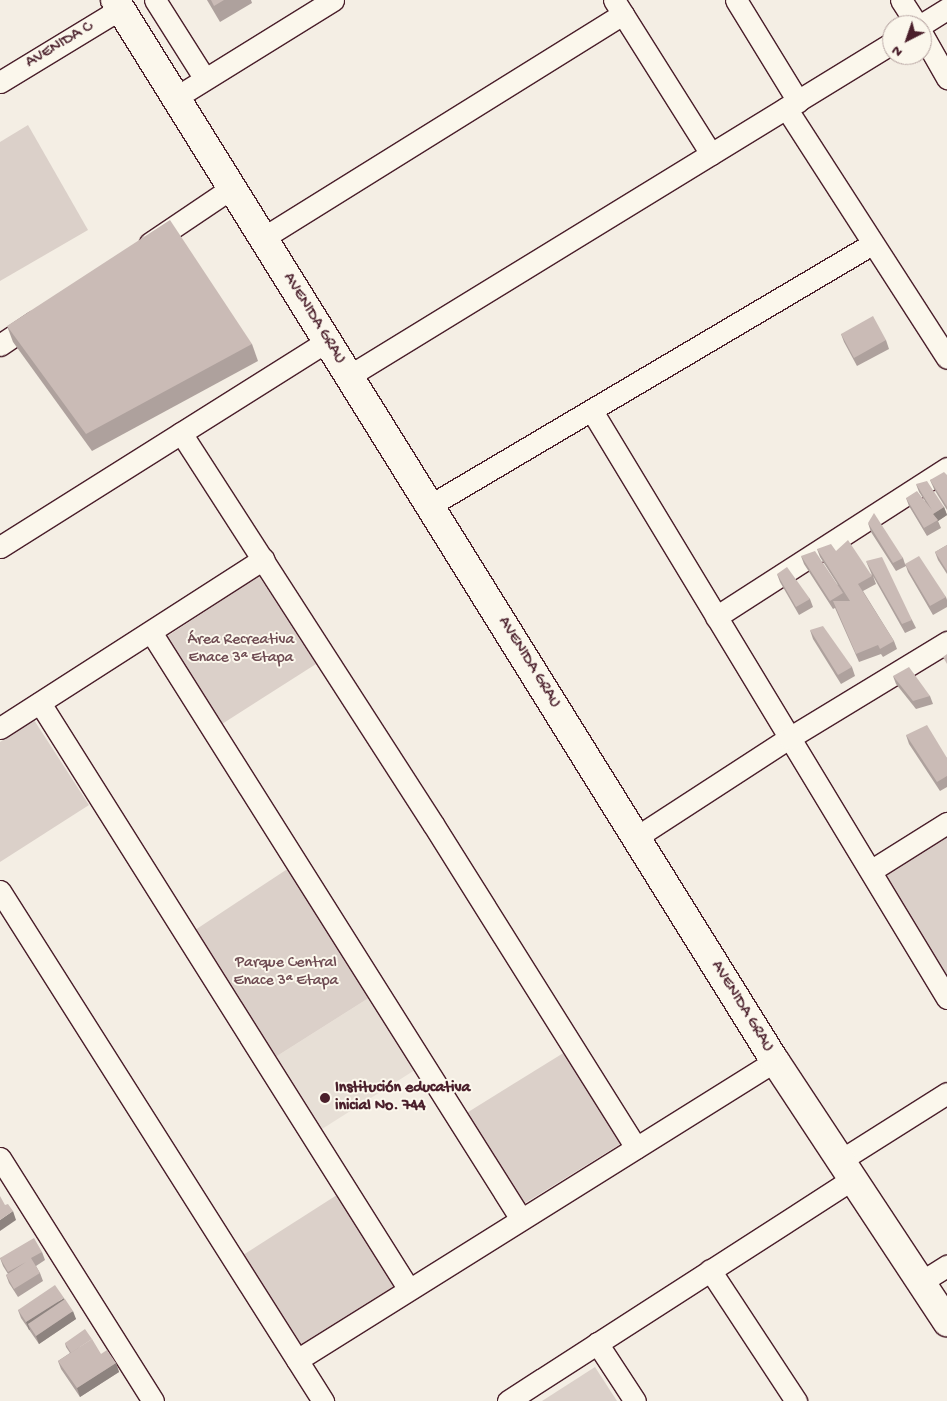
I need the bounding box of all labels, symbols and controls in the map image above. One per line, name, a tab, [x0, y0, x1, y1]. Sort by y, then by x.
north arrow	[882, 15, 932, 65]
street label: AVENIDA C	[23, 18, 97, 74]
text: N	[888, 42, 907, 60]
street label: AVENIDA GRAU	[277, 270, 349, 368]
street label: AVENIDA GRAU	[492, 614, 564, 712]
park label: Área Recreativa Enace 3ª Etapa	[188, 631, 294, 669]
park label: Parque Central Enace 3ª Etapa	[234, 954, 338, 992]
street label: AVENIDA GRAU	[705, 958, 777, 1056]
place label: Institución educativa inicial No. 744	[335, 1079, 470, 1117]
marker: Institución educativa inicial No. 744	[319, 1092, 331, 1104]

